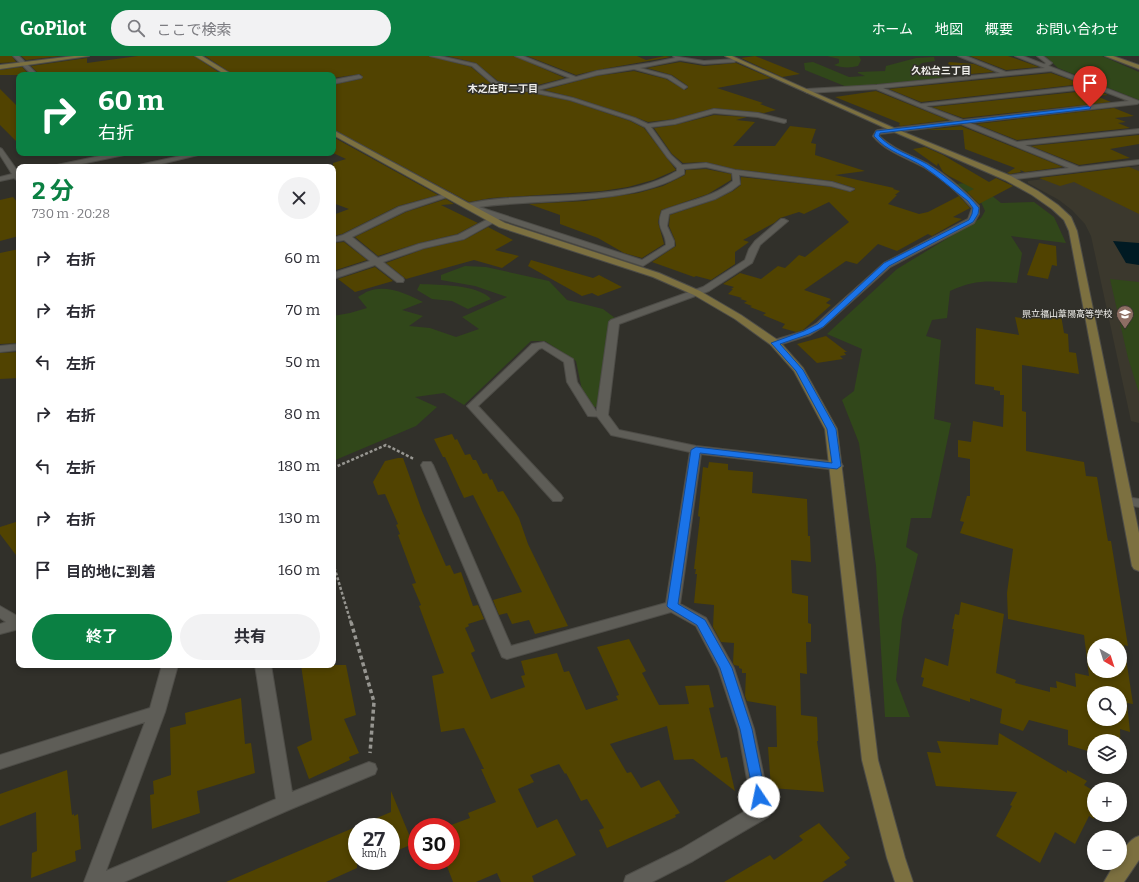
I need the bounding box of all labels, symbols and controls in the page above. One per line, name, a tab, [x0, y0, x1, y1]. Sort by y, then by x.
search box	[111, 10, 391, 46]
text: GoPilot	[20, 17, 87, 40]
icon: search	[125, 17, 147, 39]
text: ここで検索	[157, 21, 232, 39]
text: ホーム	[871, 21, 913, 38]
text: 地図	[935, 21, 963, 38]
text: 概要	[985, 21, 1013, 38]
text: お問い合わせ	[1035, 21, 1119, 38]
district label: 久松台三丁目	[911, 65, 971, 77]
pin	[1073, 66, 1107, 107]
icon: arrive	[1079, 72, 1101, 94]
district label: 木之庄町二丁目	[467, 83, 538, 95]
text: 60 m	[98, 84, 164, 117]
icon: right	[32, 88, 84, 140]
text: 右折	[98, 122, 134, 144]
text: 2 分	[32, 177, 74, 205]
button: close	[278, 177, 320, 219]
text: 730 m · 20:28	[32, 206, 110, 221]
icon: right	[32, 247, 54, 269]
text: 60 m	[284, 249, 320, 267]
text: 右折	[66, 251, 96, 269]
icon: right	[32, 299, 54, 321]
text: 70 m	[286, 301, 320, 319]
text: 右折	[66, 303, 96, 321]
school or university icon: 県立福山葦陽高等学校	[1115, 304, 1135, 329]
place label: 県立福山葦陽高等学校	[1022, 309, 1112, 319]
icon: left	[32, 351, 54, 373]
text: 50 m	[285, 353, 320, 371]
text: 左折	[66, 355, 96, 373]
icon: right	[32, 403, 54, 425]
text: 80 m	[284, 405, 320, 423]
text: 右折	[66, 407, 96, 425]
icon: left	[32, 455, 54, 477]
text: 180 m	[278, 457, 320, 475]
text: 左折	[66, 459, 96, 477]
icon: right	[32, 507, 54, 529]
text: 130 m	[278, 509, 320, 527]
text: 右折	[66, 511, 96, 529]
icon: arrive	[32, 559, 54, 581]
text: 160 m	[278, 561, 320, 579]
text: 目的地に到着	[66, 563, 156, 581]
button: 終了	[32, 614, 172, 660]
button: 共有	[180, 614, 320, 660]
north arrow	[1087, 638, 1127, 678]
map controls	[1087, 638, 1127, 870]
button: search	[1087, 686, 1127, 726]
button: layers	[1087, 734, 1127, 774]
position arrow	[738, 776, 780, 818]
button: +	[1087, 782, 1127, 822]
speed limit sign: 30	[408, 818, 460, 870]
text: 27	[363, 827, 385, 851]
button: −	[1087, 830, 1127, 870]
text: km/h	[362, 848, 386, 860]

